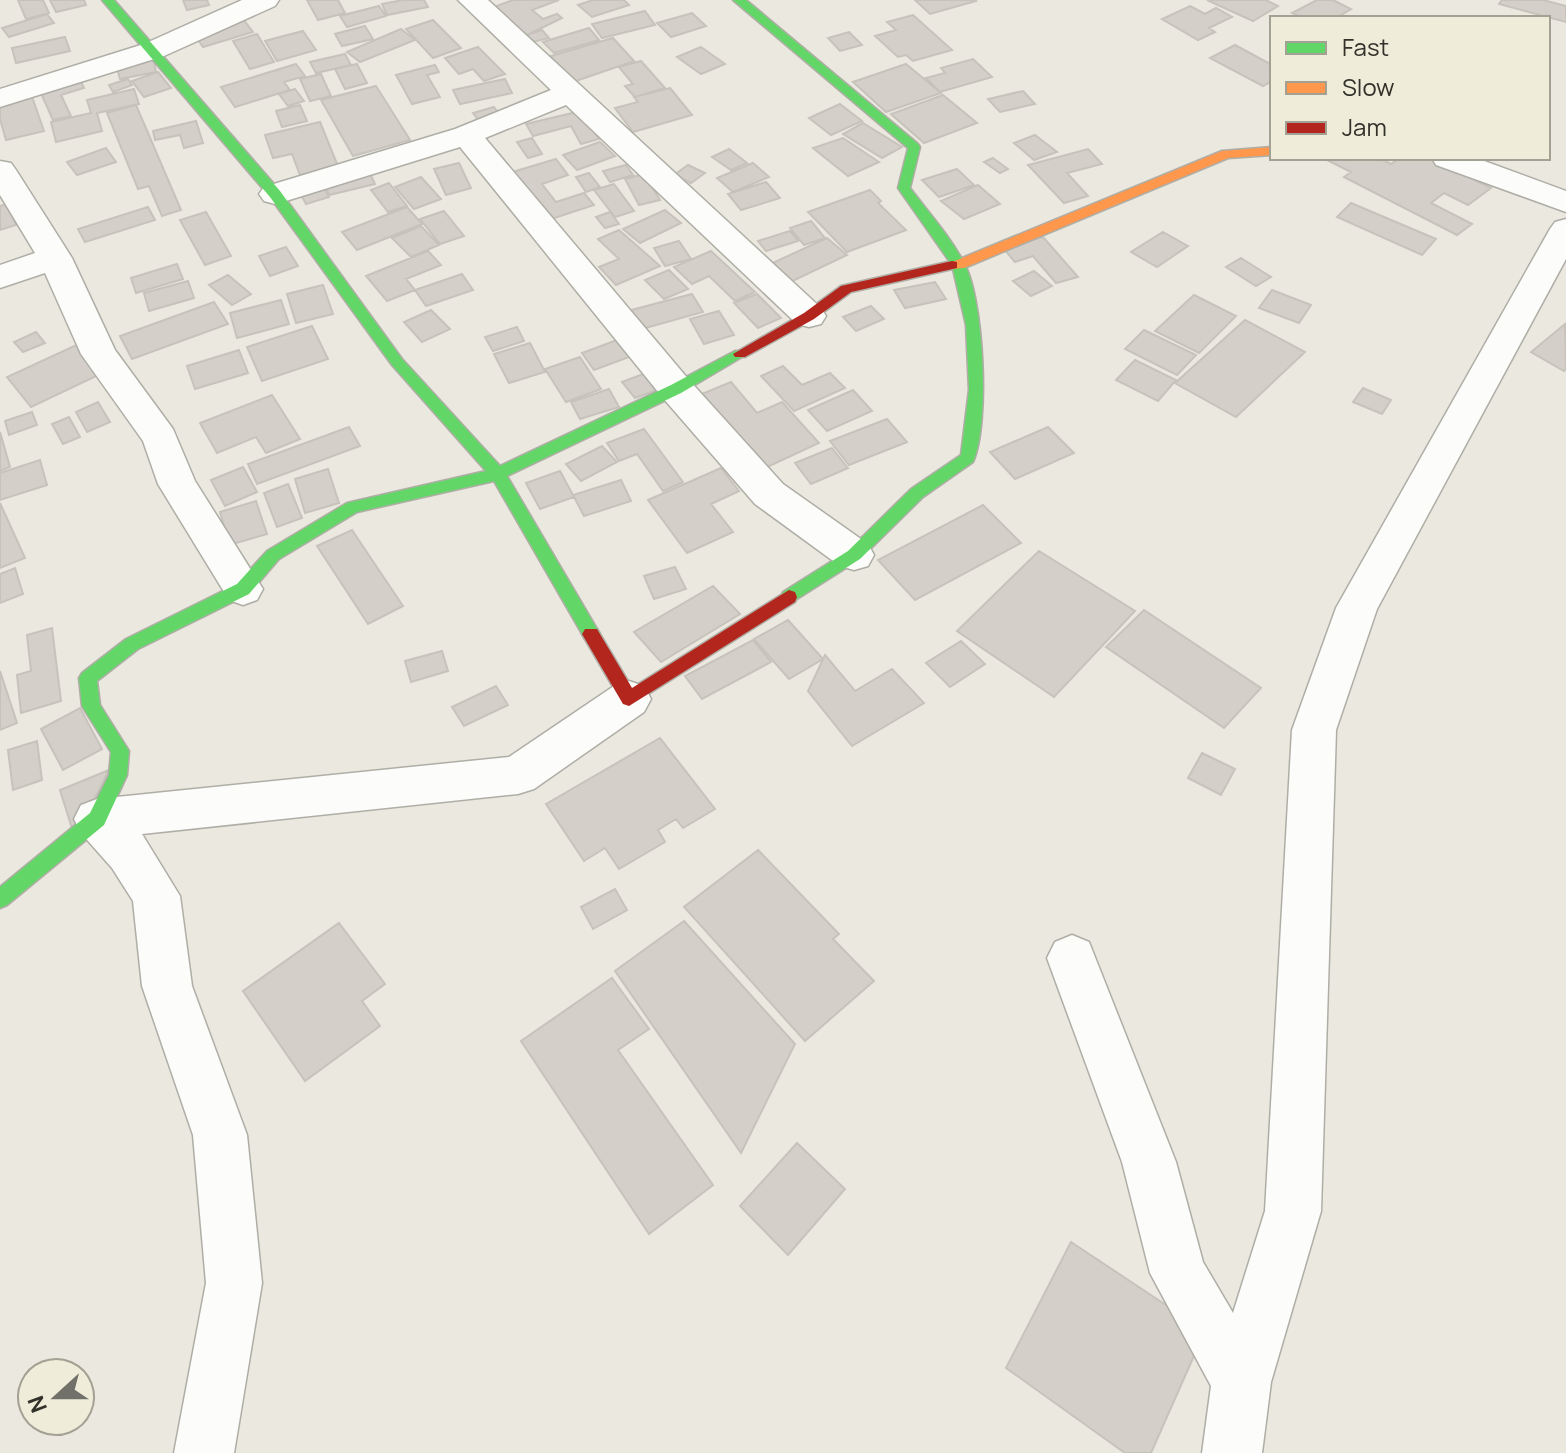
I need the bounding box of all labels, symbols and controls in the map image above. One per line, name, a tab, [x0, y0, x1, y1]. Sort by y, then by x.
legend	[1270, 16, 1550, 160]
text: Fast	[1342, 30, 1389, 63]
text: Slow	[1342, 70, 1395, 103]
text: Jam	[1342, 110, 1387, 143]
north arrow	[16, 1357, 96, 1437]
text: N	[20, 1391, 54, 1417]

